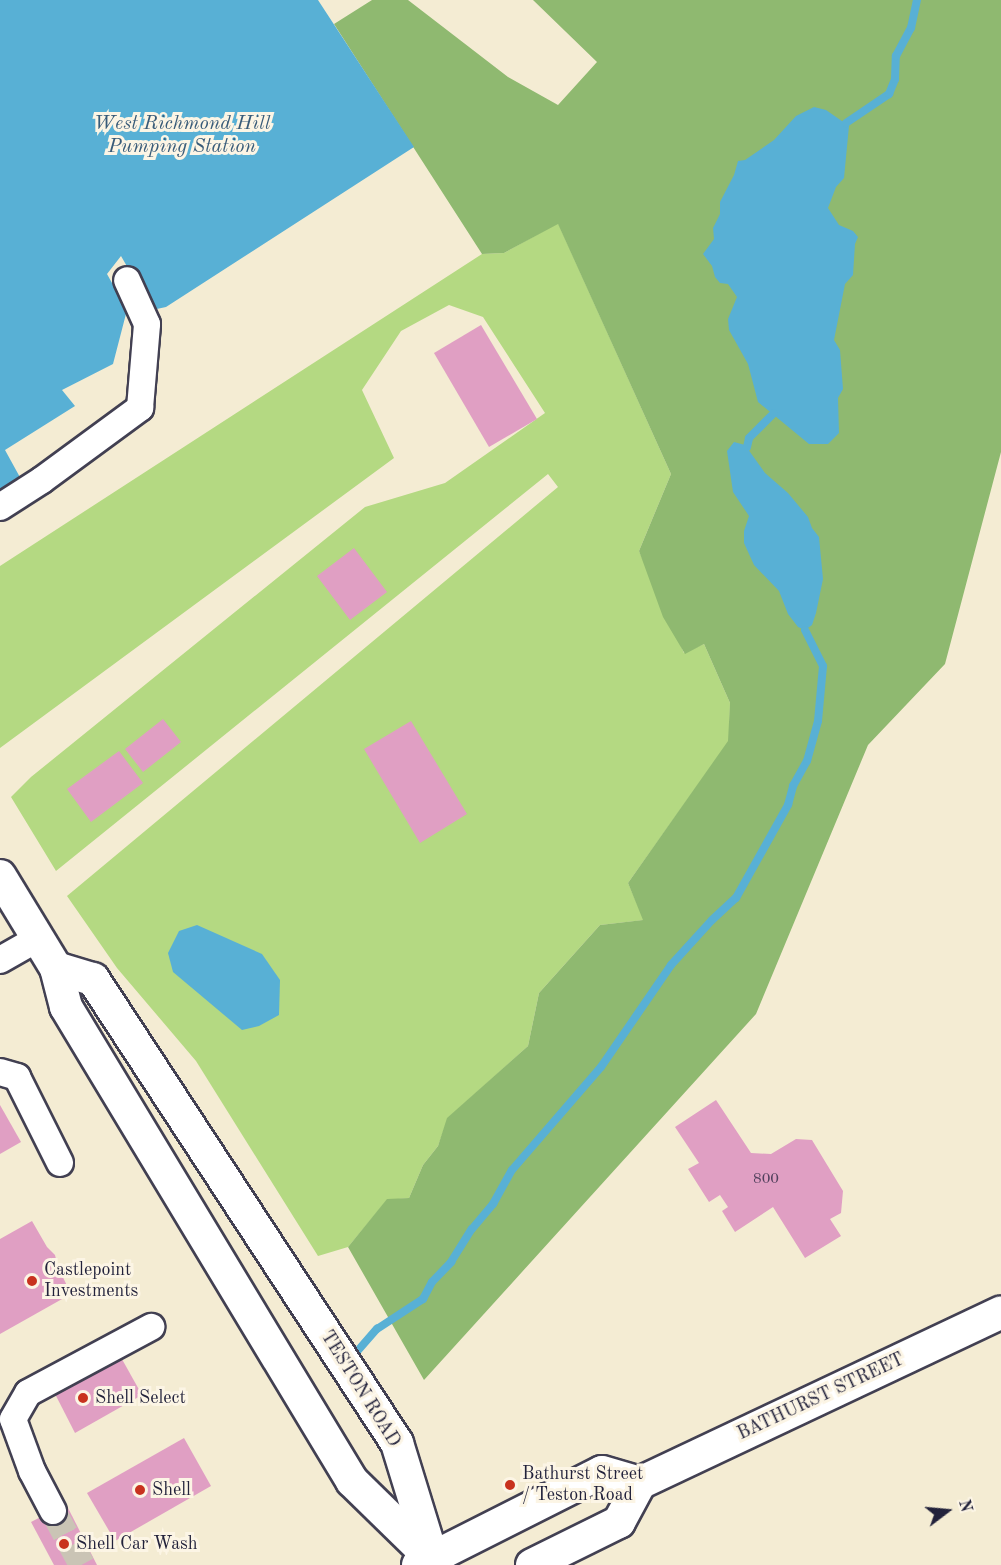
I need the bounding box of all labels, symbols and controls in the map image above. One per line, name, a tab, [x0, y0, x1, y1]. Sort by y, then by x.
water label: West Richmond Hill Pumping Station	[93, 112, 271, 159]
house number: 800	[753, 1171, 779, 1189]
place label: Castlepoint Investments	[44, 1260, 138, 1302]
marker: Castlepoint Investments	[25, 1274, 39, 1288]
street label: TESTON ROAD	[316, 1327, 404, 1451]
street label: BATHURST STREET	[734, 1349, 908, 1445]
place label: Shell Select	[95, 1387, 186, 1409]
marker: Shell Select	[76, 1391, 90, 1405]
place label: Bathurst Street / Teston Road	[522, 1464, 643, 1506]
marker: Bathurst Street / Teston Road	[503, 1478, 517, 1492]
place label: Shell	[152, 1479, 191, 1501]
north arrow	[917, 1481, 977, 1541]
marker: Shell	[133, 1483, 147, 1497]
text: N	[955, 1498, 974, 1514]
place label: Shell Car Wash	[76, 1533, 198, 1555]
marker: Shell Car Wash	[57, 1537, 71, 1551]

